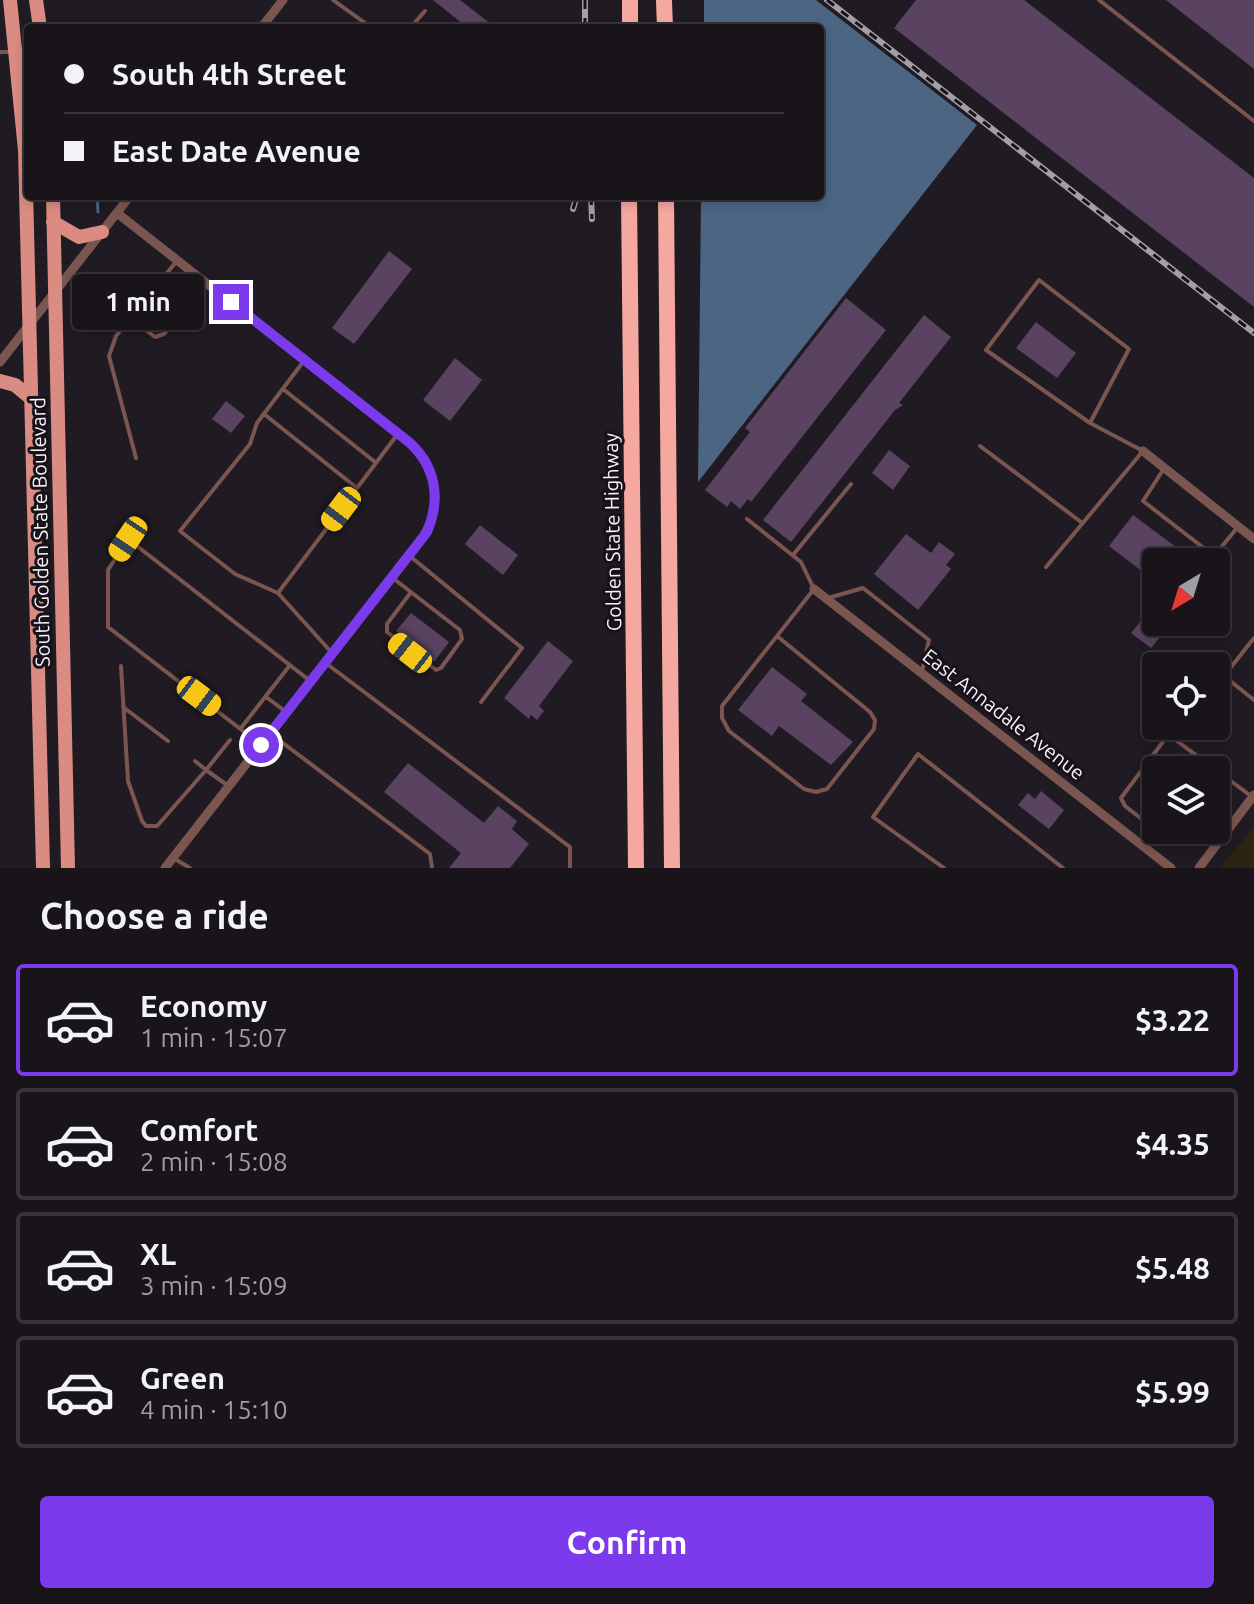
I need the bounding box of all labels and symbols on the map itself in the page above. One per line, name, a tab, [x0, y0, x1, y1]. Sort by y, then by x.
callout: 1 min	[71, 274, 203, 330]
route end	[213, 284, 249, 320]
street label: South Golden State Boulevard	[26, 397, 54, 667]
street label: Golden State Highway	[599, 432, 625, 631]
car	[317, 483, 365, 535]
car	[105, 512, 151, 566]
north arrow	[1142, 548, 1230, 636]
car	[384, 629, 436, 677]
street label: East Annadale Avenue	[919, 644, 1089, 784]
car	[173, 672, 225, 720]
route start	[243, 727, 279, 763]

